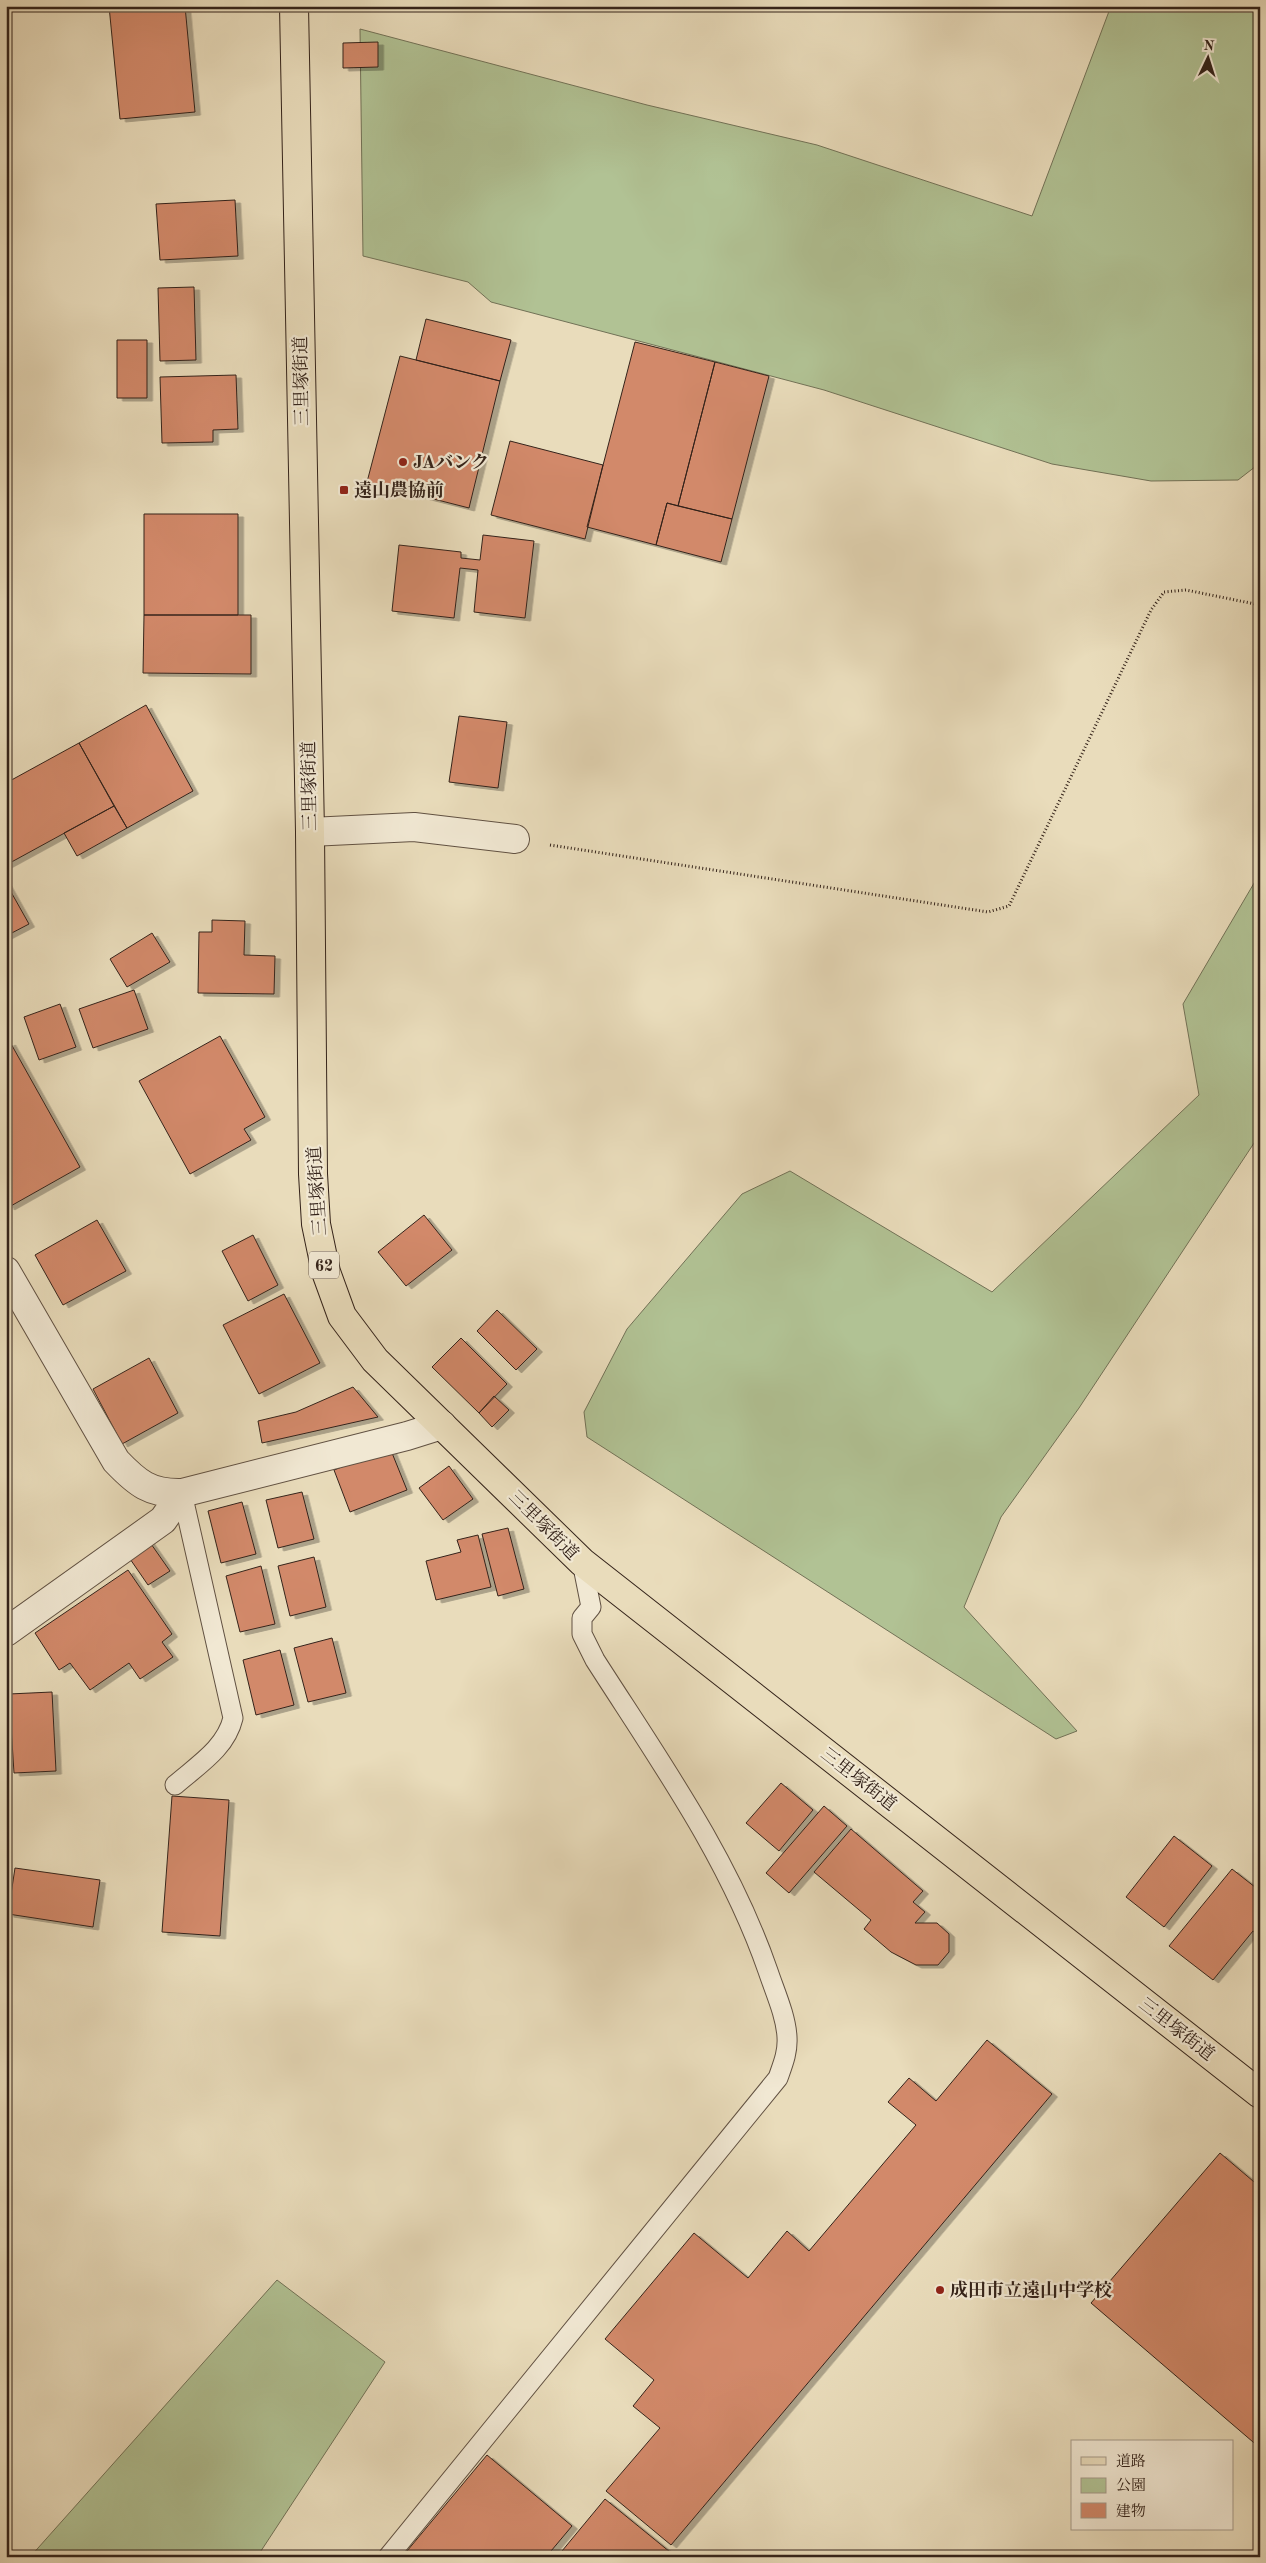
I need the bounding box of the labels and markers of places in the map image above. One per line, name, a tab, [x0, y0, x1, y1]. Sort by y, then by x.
place label: JAバンク	[413, 453, 489, 472]
marker: JAバンク	[397, 456, 409, 468]
place label: 遠山農協前	[354, 480, 444, 500]
marker: 遠山農協前	[338, 484, 350, 496]
place label: 成田市立遠山中学校	[950, 2280, 1112, 2300]
marker: 成田市立遠山中学校	[934, 2284, 946, 2296]

